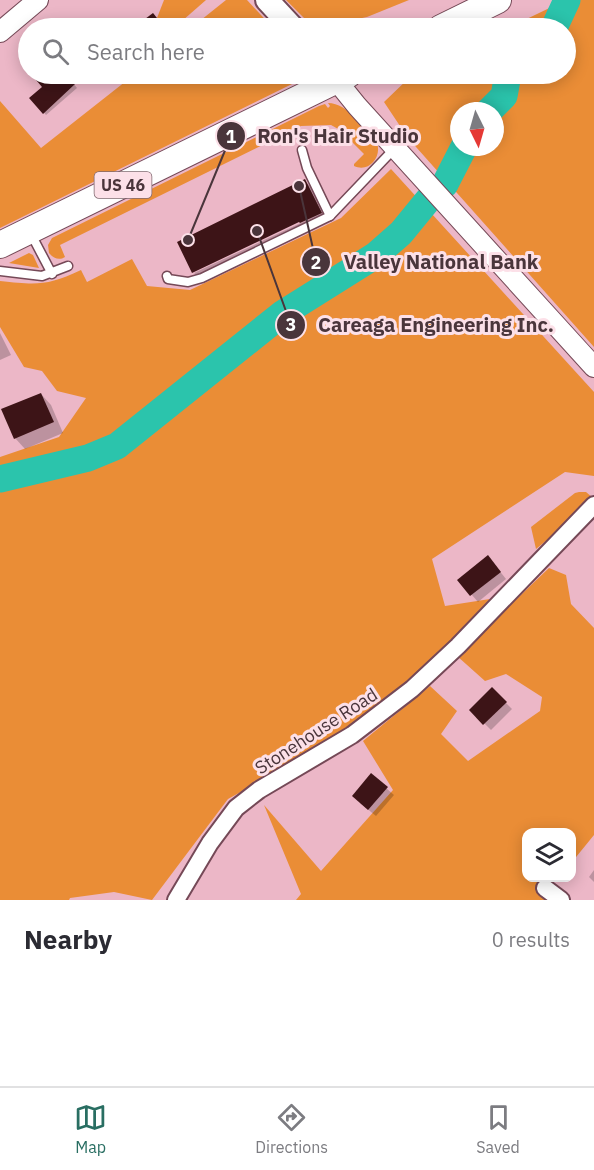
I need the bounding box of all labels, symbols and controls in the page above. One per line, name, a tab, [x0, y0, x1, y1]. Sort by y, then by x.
search box	[18, 18, 576, 84]
icon: search	[39, 35, 72, 68]
text: Search here	[87, 37, 205, 66]
north arrow	[450, 102, 504, 156]
callout: Ron's Hair Studio	[216, 117, 431, 155]
text: Ron's Hair Studio	[257, 122, 419, 149]
text: 1	[226, 125, 237, 148]
road number: US 46	[94, 172, 152, 198]
callout: Valley National Bank	[301, 243, 550, 281]
text: Valley National Bank	[344, 248, 539, 275]
text: 2	[311, 251, 321, 274]
callout: Careaga Engineering Inc.	[276, 306, 566, 344]
text: Careaga Engineering Inc.	[318, 311, 554, 338]
text: 3	[286, 313, 296, 336]
street label: Stonehouse Road	[250, 683, 382, 779]
map controls	[522, 828, 576, 882]
button: layers	[522, 828, 576, 882]
text: Nearby	[24, 922, 112, 956]
text: 0 results	[492, 926, 570, 953]
tab: Map	[74, 1101, 107, 1157]
tab: Directions	[255, 1101, 328, 1157]
tab: Saved	[476, 1101, 520, 1157]

